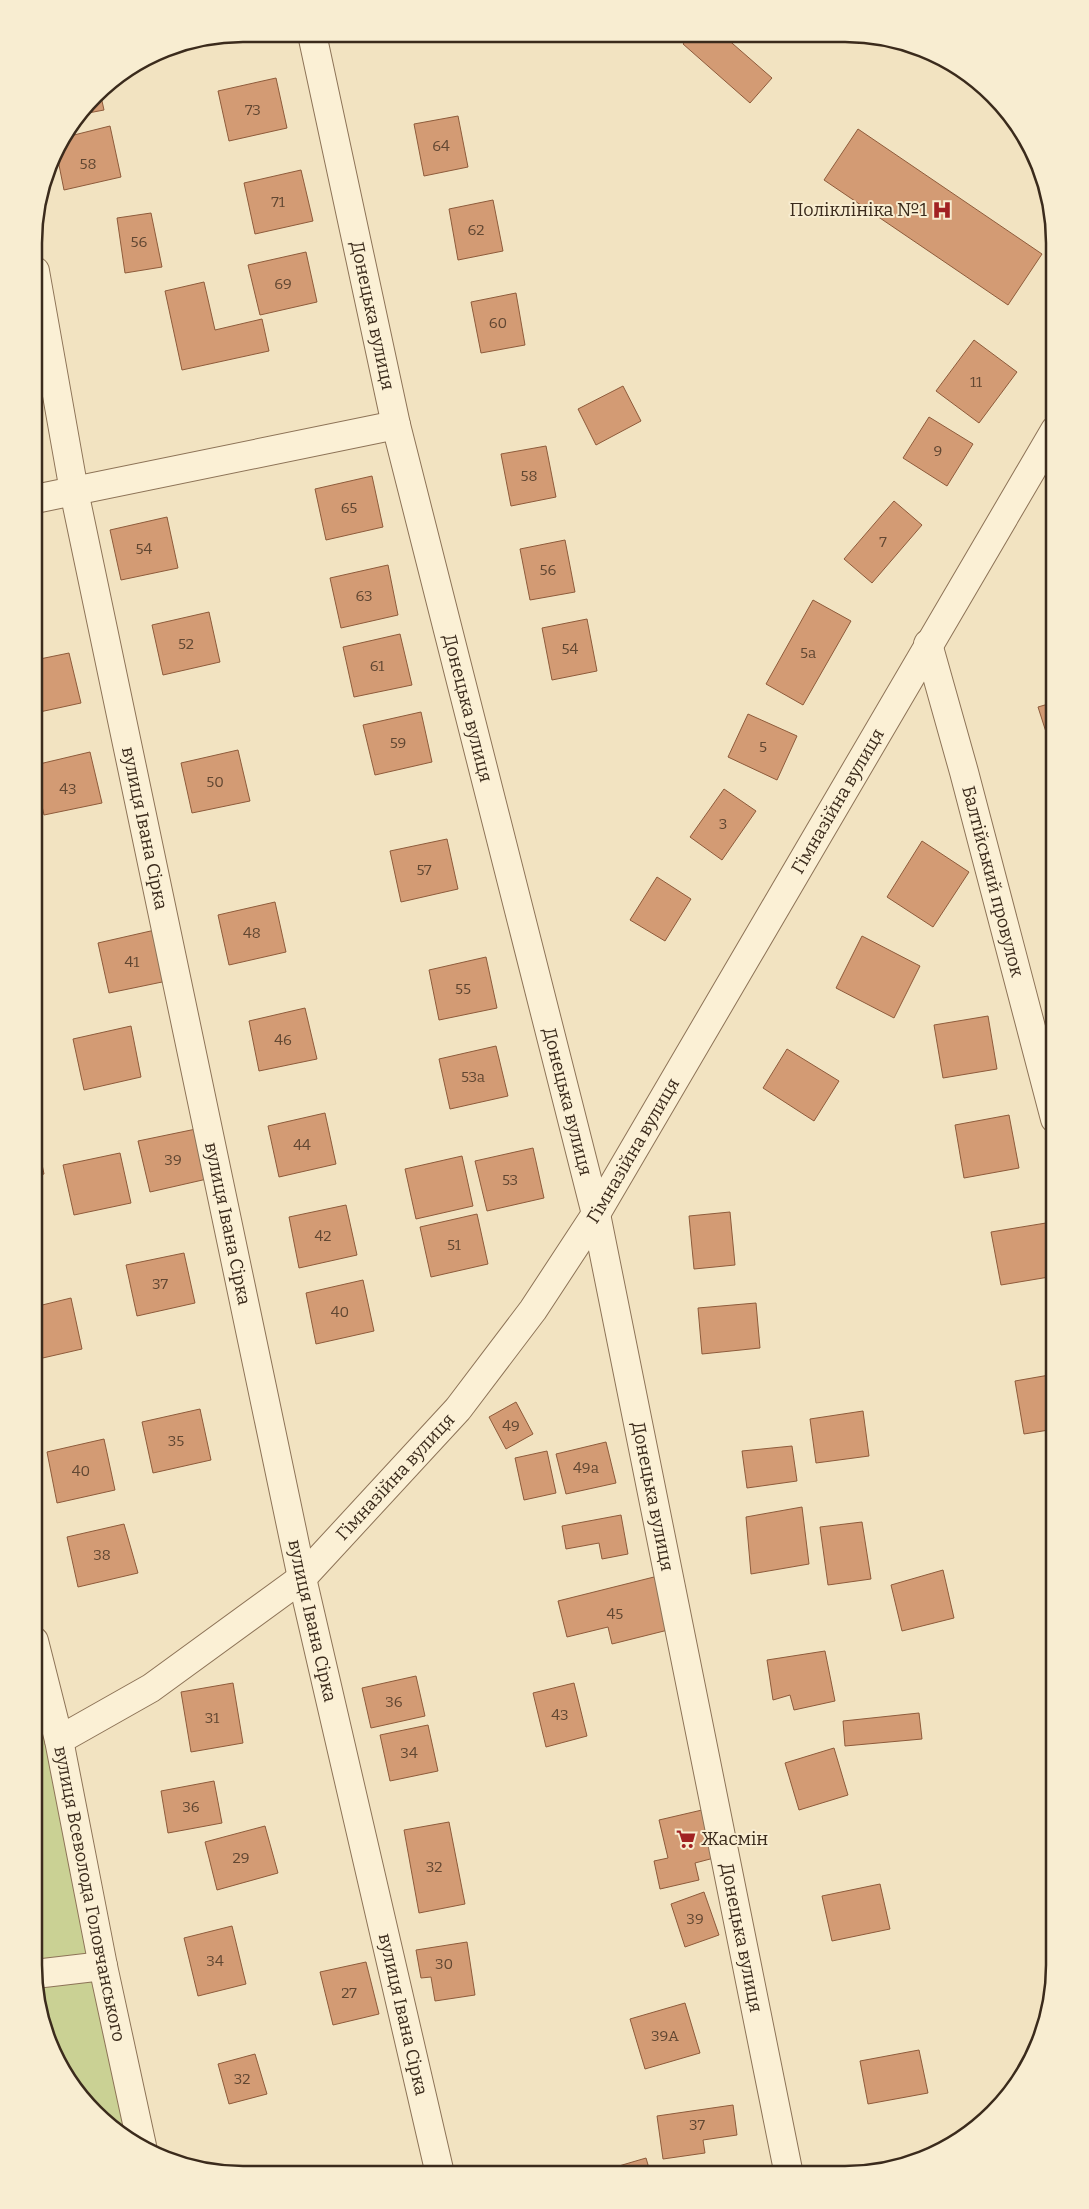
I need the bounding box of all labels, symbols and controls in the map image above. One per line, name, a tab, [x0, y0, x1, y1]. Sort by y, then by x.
house number: 73	[245, 101, 261, 119]
house number: 64	[432, 137, 450, 155]
house number: 58	[79, 155, 97, 173]
house number: 71	[271, 193, 285, 211]
place label: Поліклініка №1	[790, 199, 928, 221]
hospital icon: Поліклініка №1	[931, 199, 953, 221]
house number: 62	[468, 221, 484, 239]
house number: 56	[131, 233, 148, 251]
street label: Донецька вулиця	[346, 239, 399, 392]
house number: 69	[274, 275, 292, 293]
house number: 60	[489, 314, 507, 332]
house number: 11	[970, 373, 982, 391]
house number: 9	[934, 442, 942, 460]
house number: 58	[520, 467, 538, 485]
house number: 65	[341, 499, 357, 517]
house number: 7	[879, 533, 887, 551]
house number: 54	[136, 540, 153, 558]
house number: 56	[540, 561, 557, 579]
house number: 63	[355, 587, 373, 605]
street label: Донецька вулиця	[438, 632, 497, 784]
house number: 52	[178, 635, 194, 653]
house number: 54	[562, 640, 579, 658]
house number: 5а	[800, 644, 816, 662]
house number: 61	[370, 657, 384, 675]
street label: Гімназійна вулиця	[787, 724, 889, 878]
house number: 59	[390, 734, 406, 752]
house number: 5	[759, 738, 767, 756]
street label: вулиця Івана Сірка	[117, 745, 173, 912]
house number: 50	[206, 773, 224, 791]
house number: 43	[59, 780, 77, 798]
street label: Балтійський провулок	[957, 783, 1028, 980]
house number: 3	[719, 815, 727, 833]
house number: 57	[416, 861, 432, 879]
house number: 48	[243, 924, 261, 942]
house number: 41	[125, 953, 139, 971]
house number: 55	[455, 980, 471, 998]
street label: Донецька вулиця	[538, 1025, 597, 1178]
house number: 46	[274, 1031, 292, 1049]
house number: 53а	[461, 1068, 485, 1086]
street label: Гімназійна вулиця	[582, 1074, 684, 1227]
house number: 44	[293, 1136, 311, 1154]
street label: вулиця Івана Сірка	[200, 1140, 255, 1307]
house number: 39	[164, 1151, 182, 1169]
house number: 53	[502, 1171, 518, 1189]
house number: 42	[315, 1227, 331, 1245]
house number: 51	[447, 1236, 461, 1254]
house number: 37	[152, 1275, 169, 1293]
house number: 40	[331, 1303, 349, 1321]
street label: Гімназійна вулиця	[331, 1409, 459, 1545]
house number: 49	[502, 1417, 520, 1435]
street label: Донецька вулиця	[627, 1420, 678, 1573]
house number: 35	[168, 1432, 184, 1450]
house number: 49а	[573, 1459, 599, 1477]
house number: 40	[72, 1462, 90, 1480]
street label: вулиця Івана Сірка	[283, 1538, 341, 1704]
house number: 38	[93, 1546, 111, 1564]
house number: 45	[607, 1605, 623, 1623]
house number: 36	[385, 1693, 403, 1711]
house number: 43	[551, 1706, 569, 1724]
house number: 31	[205, 1709, 219, 1727]
street label: вулиця Всеволода Головчанського	[49, 1744, 130, 2044]
house number: 34	[400, 1744, 418, 1762]
house number: 36	[182, 1798, 200, 1816]
supermarket icon: Жасмін	[675, 1828, 697, 1850]
place label: Жасмін	[701, 1828, 768, 1850]
house number: 29	[233, 1849, 249, 1867]
house number: 32	[426, 1858, 442, 1876]
street label: Донецька вулиця	[716, 1861, 767, 2014]
house number: 39	[686, 1910, 704, 1928]
street label: вулиця Івана Сірка	[374, 1931, 432, 2098]
house number: 34	[206, 1952, 224, 1970]
house number: 30	[435, 1955, 453, 1973]
house number: 27	[341, 1984, 357, 2002]
house number: 39А	[651, 2027, 679, 2045]
house number: 32	[234, 2070, 250, 2088]
house number: 37	[689, 2116, 706, 2134]

